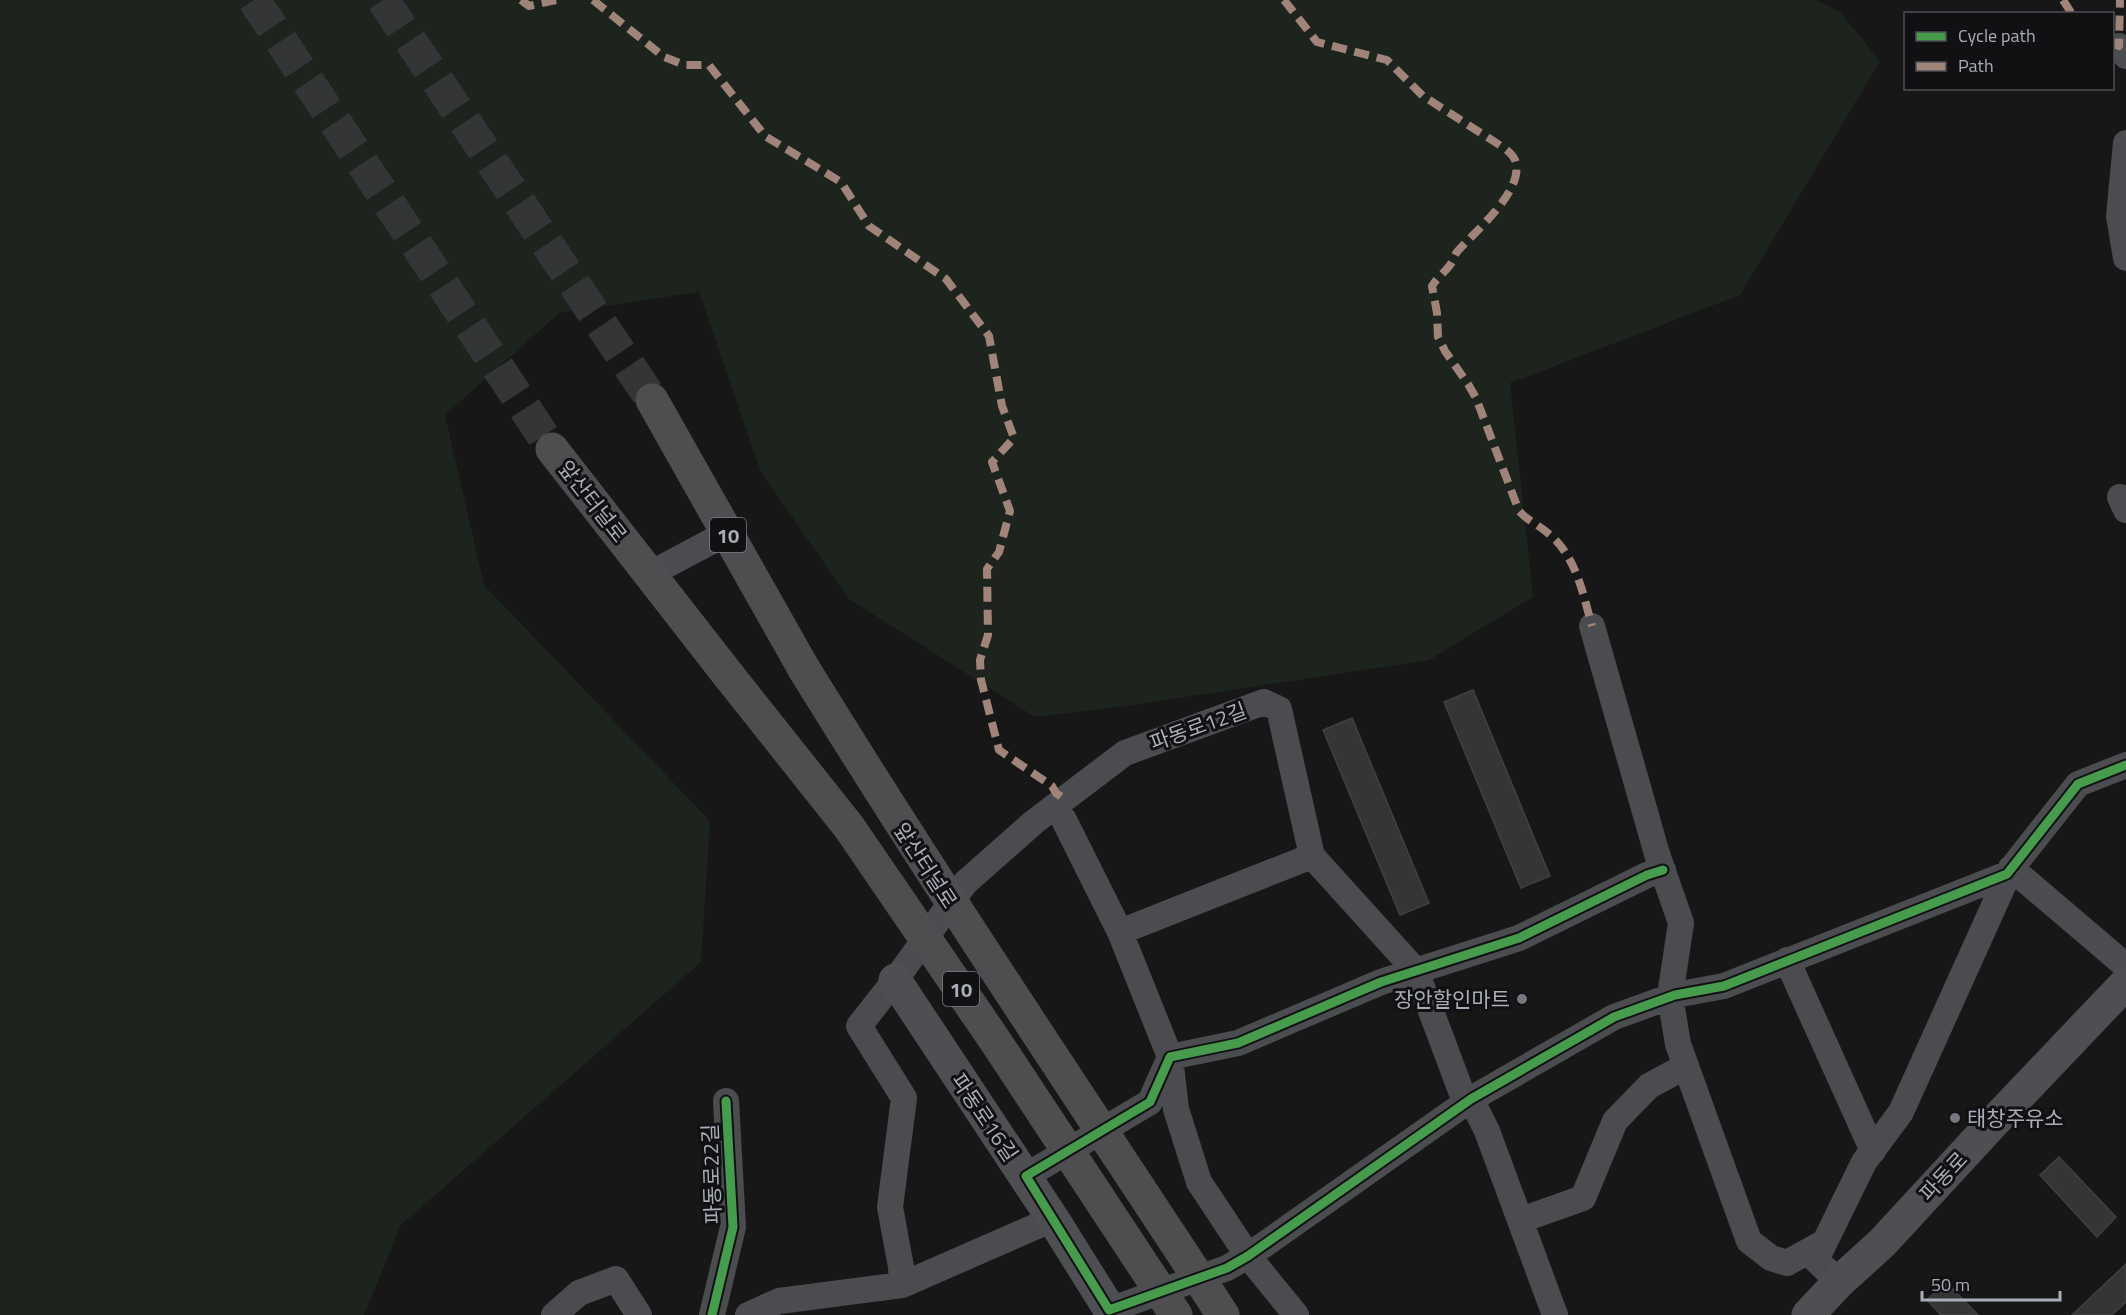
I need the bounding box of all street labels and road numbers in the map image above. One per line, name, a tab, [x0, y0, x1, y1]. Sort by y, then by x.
street label: 앞산터널로	[551, 453, 635, 549]
road number: 10	[710, 518, 746, 552]
street label: 파동로12길	[1145, 694, 1251, 758]
street label: 앞산터널로	[886, 816, 966, 914]
road number: 10	[943, 972, 979, 1006]
street label: 파동로16길	[944, 1066, 1026, 1168]
street label: 파동로22길	[693, 1123, 729, 1225]
street label: 파동로	[1912, 1144, 1974, 1208]

